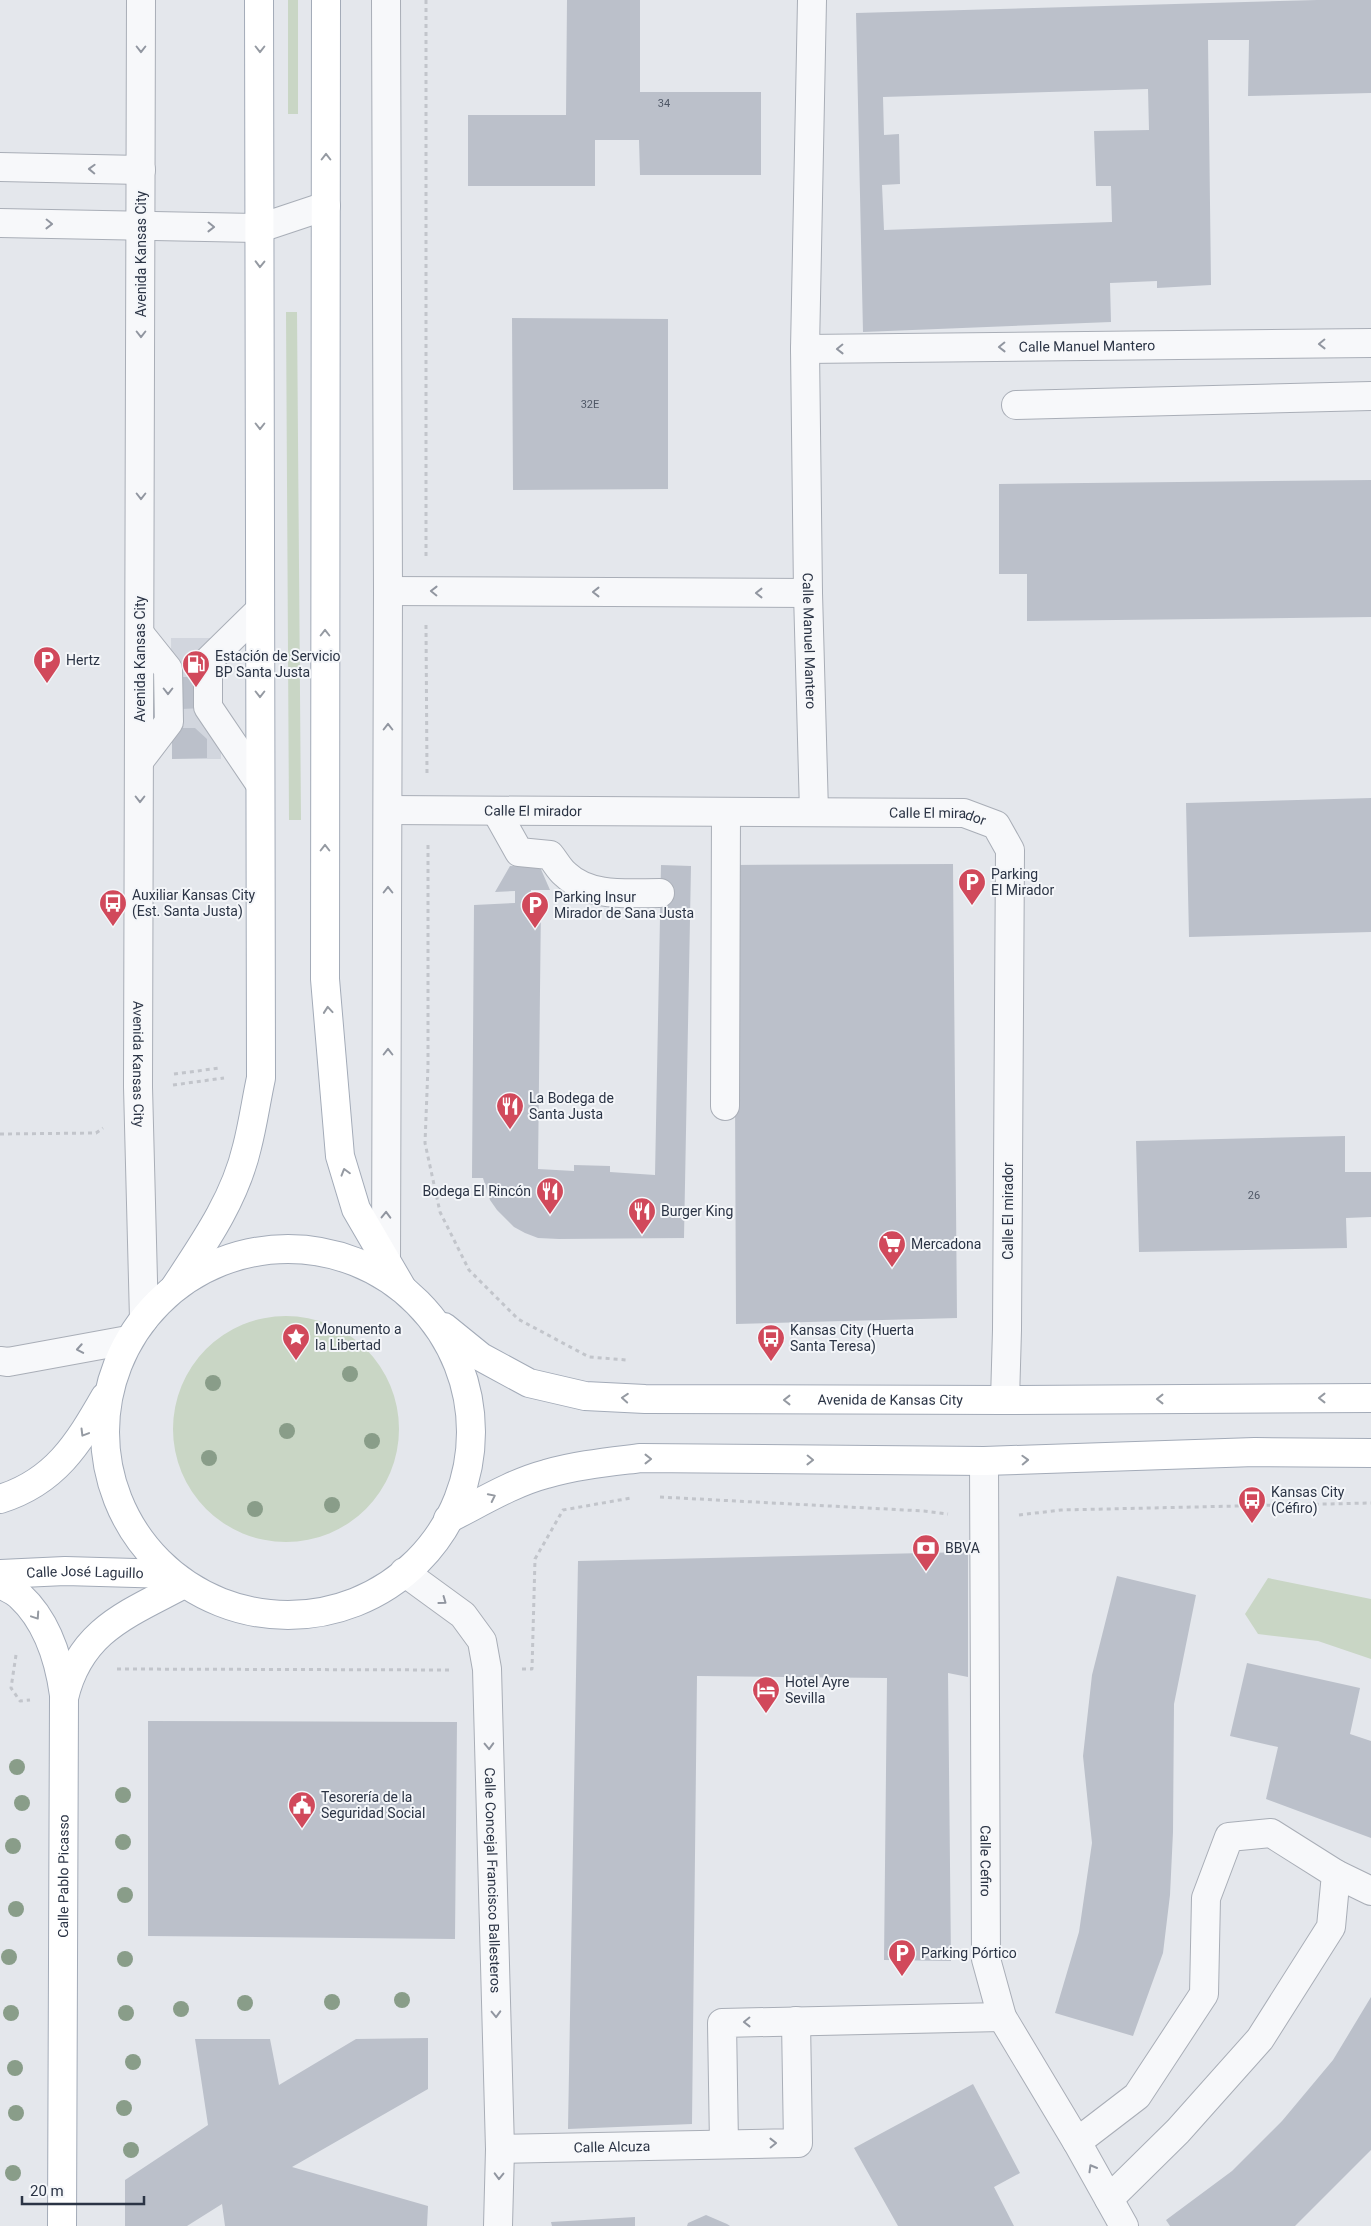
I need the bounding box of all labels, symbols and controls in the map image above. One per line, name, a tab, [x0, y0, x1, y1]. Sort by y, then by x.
one-way arrow	[136, 45, 146, 53]
one-way arrow	[255, 45, 265, 53]
house number: 34	[658, 97, 670, 110]
one-way arrow	[321, 153, 331, 160]
one-way arrow	[88, 164, 96, 174]
street label: Avenida Kansas City	[133, 190, 149, 317]
one-way arrow	[45, 219, 53, 229]
one-way arrow	[208, 222, 215, 232]
one-way arrow	[255, 260, 265, 268]
one-way arrow	[136, 330, 146, 338]
street label: Calle Manuel Mantero	[1019, 337, 1155, 355]
one-way arrow	[1318, 339, 1326, 349]
one-way arrow	[998, 342, 1006, 352]
one-way arrow	[836, 344, 844, 354]
house number: 32E	[581, 398, 599, 411]
one-way arrow	[255, 422, 265, 430]
one-way arrow	[136, 492, 146, 500]
street label: Calle Manuel Mantero	[800, 573, 819, 709]
one-way arrow	[430, 586, 438, 596]
one-way arrow	[592, 587, 600, 597]
one-way arrow	[755, 588, 762, 598]
street label: Avenida Kansas City	[132, 595, 148, 722]
one-way arrow	[320, 629, 330, 636]
parking icon: Hertz	[32, 645, 62, 684]
place label: Estación de Servicio BP Santa Justa	[215, 648, 341, 680]
fuel station icon: Estación de Servicio BP Santa Justa	[181, 649, 211, 688]
place label: Hertz	[66, 652, 100, 668]
one-way arrow	[163, 687, 174, 695]
one-way arrow	[255, 690, 265, 698]
one-way arrow	[383, 723, 393, 731]
one-way arrow	[135, 795, 145, 803]
street label: Calle El mirador	[484, 803, 582, 819]
street label: Calle El mirador	[889, 805, 988, 829]
one-way arrow	[320, 844, 330, 852]
place label: Parking El Mirador	[991, 866, 1054, 898]
parking icon: Parking El Mirador	[957, 867, 987, 906]
one-way arrow	[383, 886, 393, 894]
place label: Auxiliar Kansas City (Est. Santa Justa)	[132, 887, 256, 920]
bus stop icon: Auxiliar Kansas City (Est. Santa Justa)	[98, 888, 128, 927]
place label: Parking Insur Mirador de Sana Justa	[554, 889, 694, 921]
parking icon: Parking Insur Mirador de Sana Justa	[520, 890, 550, 929]
street label: Avenida Kansas City	[130, 1001, 147, 1128]
one-way arrow	[322, 1006, 333, 1014]
one-way arrow	[383, 1048, 393, 1056]
place label: La Bodega de Santa Justa	[529, 1090, 614, 1122]
restaurant icon: La Bodega de Santa Justa	[495, 1091, 525, 1130]
street label: Calle El mirador	[1000, 1162, 1016, 1260]
one-way arrow	[340, 1168, 350, 1176]
restaurant icon: Bodega El Rincón	[535, 1176, 565, 1215]
place label: Bodega El Rincón	[422, 1183, 531, 1199]
house number: 26	[1248, 1189, 1260, 1202]
restaurant icon: Burger King	[627, 1196, 657, 1235]
place label: Burger King	[661, 1203, 733, 1219]
one-way arrow	[381, 1211, 391, 1218]
supermarket icon: Mercadona	[877, 1229, 907, 1268]
place label: Mercadona	[911, 1236, 981, 1252]
place label: Monumento a la Libertad	[315, 1321, 402, 1353]
place icon: Monumento a la Libertad	[281, 1322, 311, 1361]
place label: Kansas City (Huerta Santa Teresa)	[790, 1322, 914, 1355]
bus stop icon: Kansas City (Huerta Santa Teresa)	[756, 1323, 786, 1362]
one-way arrow	[75, 1343, 84, 1354]
street label: Avenida de Kansas City	[817, 1391, 963, 1408]
one-way arrow	[621, 1393, 629, 1404]
one-way arrow	[1318, 1393, 1326, 1403]
one-way arrow	[1156, 1394, 1164, 1404]
one-way arrow	[783, 1395, 791, 1405]
one-way arrow	[81, 1428, 91, 1437]
one-way arrow	[644, 1453, 652, 1464]
one-way arrow	[807, 1455, 815, 1465]
one-way arrow	[1022, 1455, 1030, 1465]
place label: Kansas City (Céfiro)	[1271, 1484, 1345, 1517]
bus stop icon: Kansas City (Céfiro)	[1237, 1485, 1267, 1524]
one-way arrow	[486, 1493, 495, 1503]
bank icon: BBVA	[911, 1533, 941, 1572]
place label: BBVA	[945, 1540, 980, 1556]
street label: Calle José Laguillo	[26, 1563, 144, 1581]
one-way arrow	[437, 1595, 447, 1604]
one-way arrow	[29, 1611, 39, 1620]
place label: Hotel Ayre Sevilla	[785, 1674, 849, 1706]
hotel icon: Hotel Ayre Sevilla	[751, 1675, 781, 1714]
one-way arrow	[484, 1742, 494, 1750]
street label: Calle Concejal Francisco Ballesteros	[482, 1767, 504, 1993]
place label: Tesorería de la Seguridad Social	[321, 1789, 425, 1821]
public building icon: Tesorería de la Seguridad Social	[287, 1790, 317, 1829]
street label: Calle Pablo Picasso	[55, 1814, 72, 1938]
street label: Calle Cefiro	[977, 1825, 994, 1897]
parking icon: Parking Pórtico	[887, 1938, 917, 1977]
place label: Parking Pórtico	[921, 1945, 1017, 1961]
one-way arrow	[491, 2010, 501, 2018]
one-way arrow	[743, 2017, 751, 2028]
street label: Calle Alcuza	[573, 2138, 650, 2156]
one-way arrow	[769, 2138, 777, 2148]
one-way arrow	[1088, 2164, 1098, 2173]
one-way arrow	[494, 2172, 504, 2180]
scale bar	[22, 2174, 145, 2206]
text: 20 m	[30, 2182, 64, 2200]

